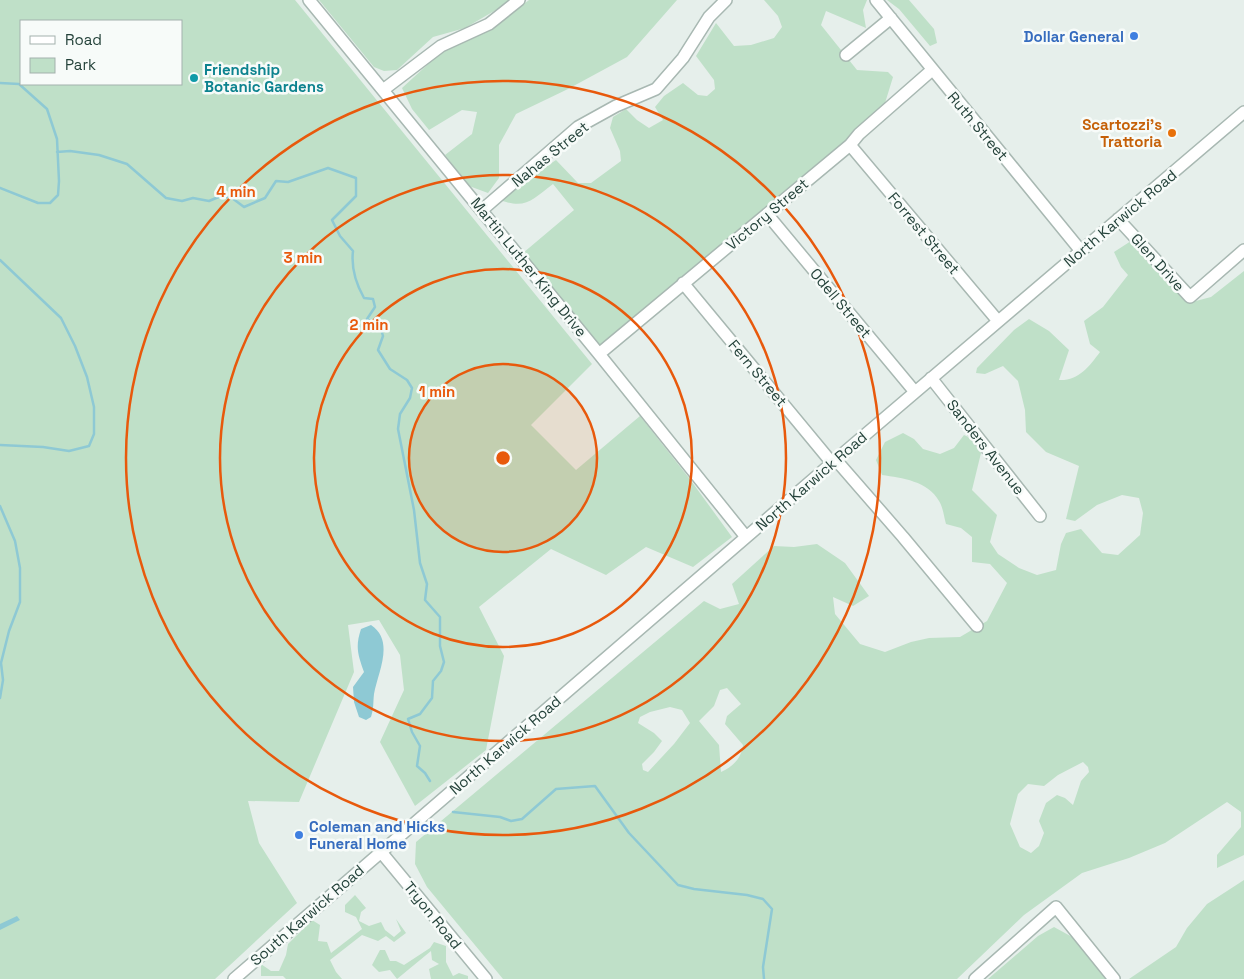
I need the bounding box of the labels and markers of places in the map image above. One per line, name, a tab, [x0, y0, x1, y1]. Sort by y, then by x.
place label: Dollar General	[1024, 27, 1124, 46]
marker: Dollar General	[1128, 30, 1140, 42]
place label: Friendship Botanic Gardens	[204, 60, 324, 96]
marker: Friendship Botanic Gardens	[188, 72, 200, 84]
place label: Scartozzi's Trattoria	[1082, 115, 1162, 151]
marker: Scartozzi's Trattoria	[1166, 127, 1178, 139]
centre of rings	[494, 449, 512, 467]
place label: Coleman and Hicks Funeral Home	[309, 817, 445, 853]
marker: Coleman and Hicks Funeral Home	[293, 829, 305, 841]

